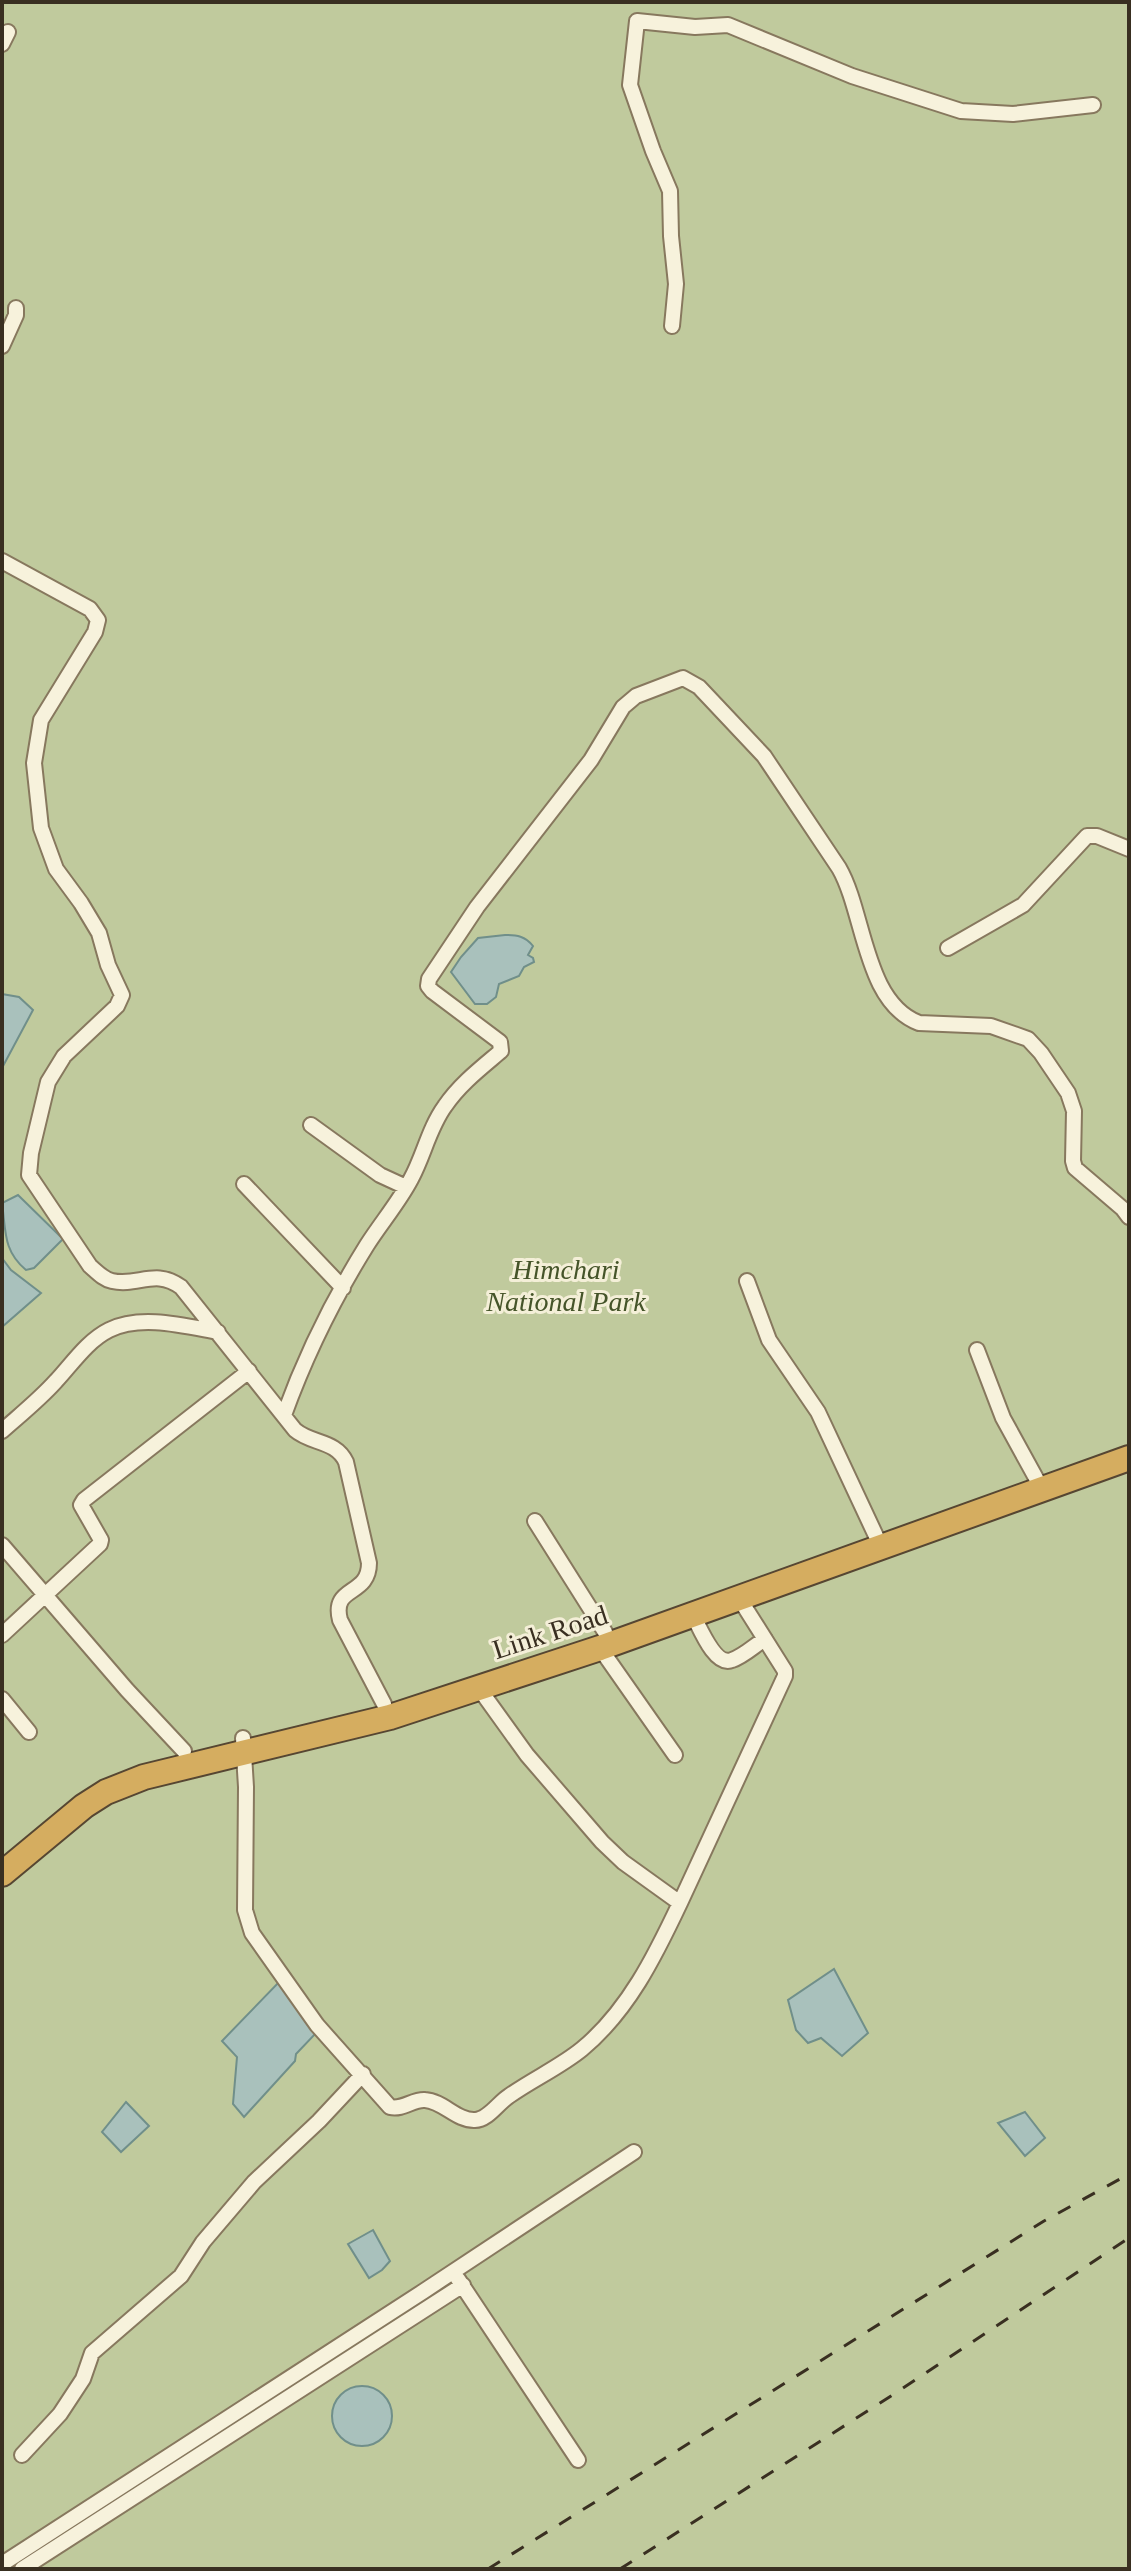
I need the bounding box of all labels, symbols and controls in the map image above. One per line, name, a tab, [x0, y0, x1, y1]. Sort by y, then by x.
park label: Himchari National Park	[485, 1254, 646, 1317]
street label: Link Road	[489, 1599, 611, 1665]

